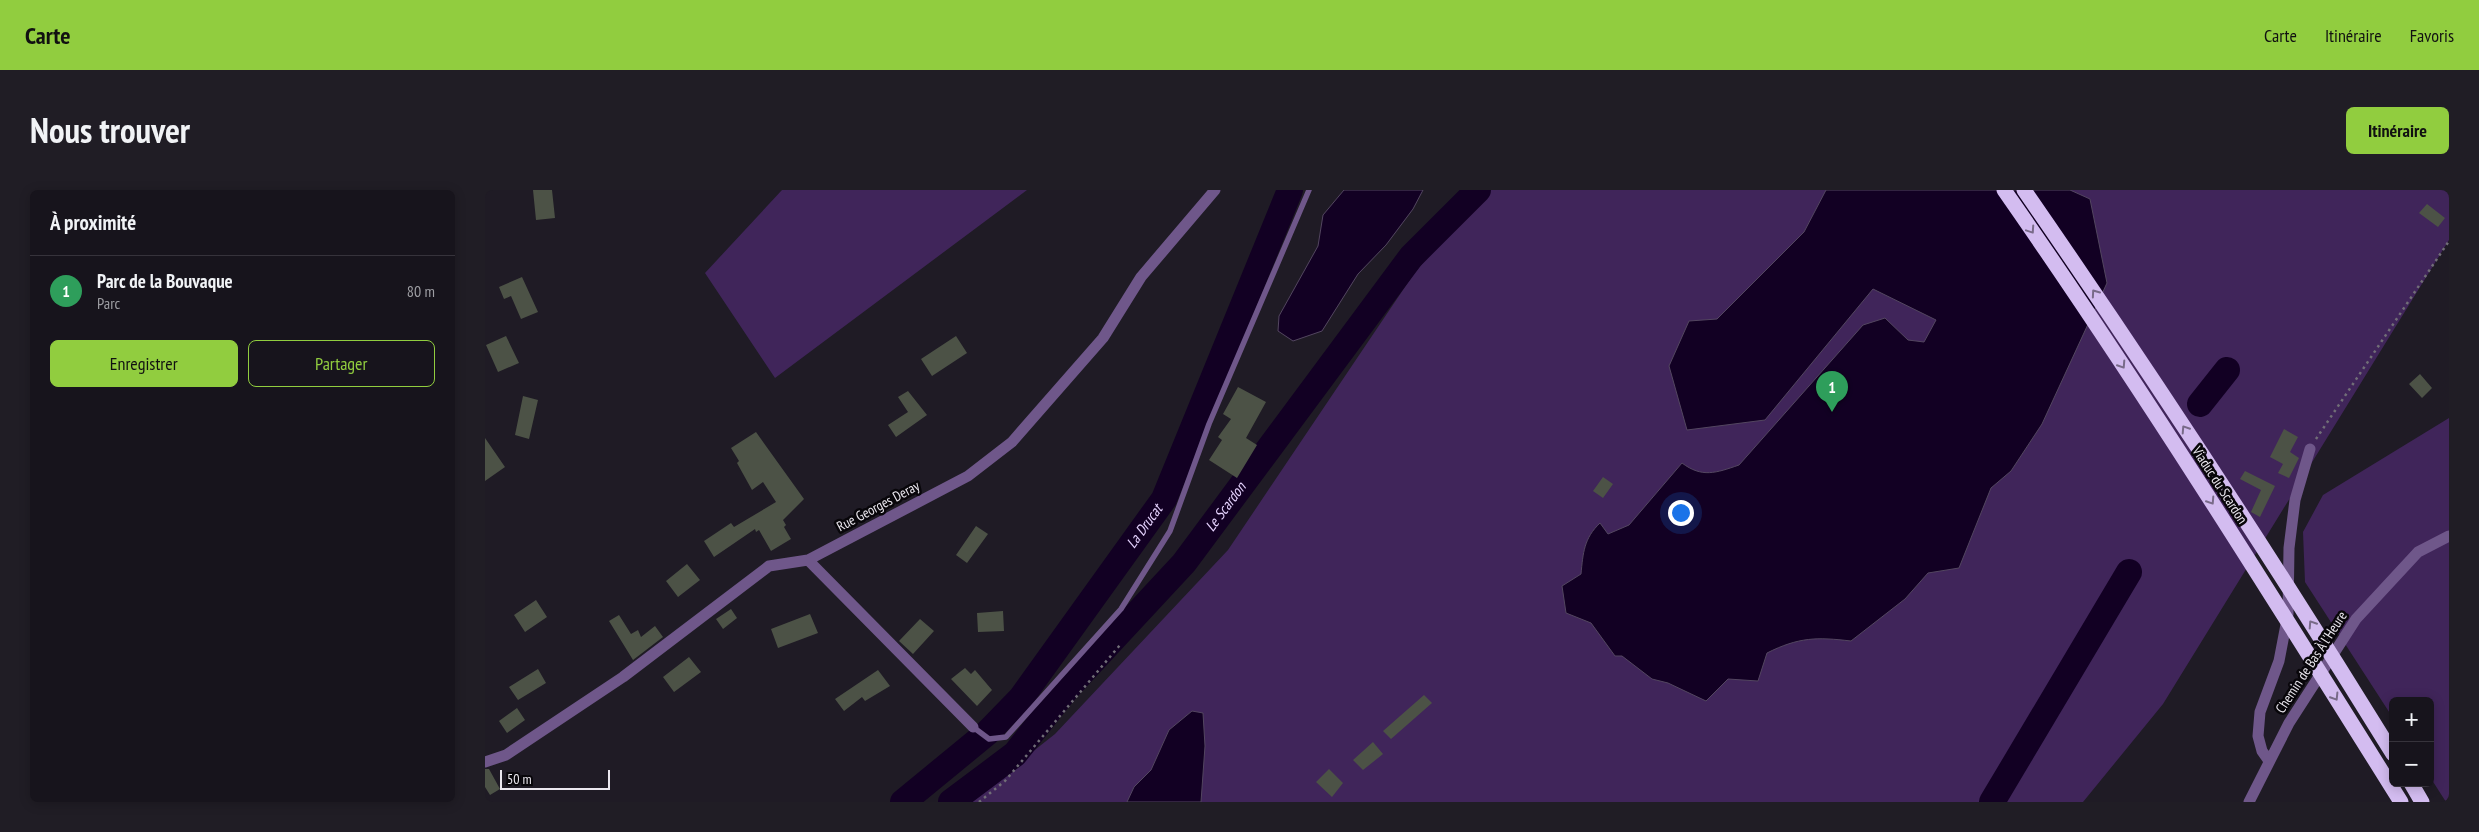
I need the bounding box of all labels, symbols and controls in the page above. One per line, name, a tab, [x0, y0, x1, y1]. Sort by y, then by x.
text: Carte	[25, 20, 71, 51]
text: Carte	[2264, 24, 2297, 47]
text: Itinéraire	[2325, 24, 2382, 47]
text: Favoris	[2410, 24, 2454, 47]
text: Nous trouver	[30, 107, 190, 153]
button: Itinéraire	[2346, 107, 2449, 154]
text: À proximité	[50, 209, 136, 236]
one-way arrow	[2025, 224, 2034, 234]
text: Parc de la Bouvaque	[97, 269, 233, 293]
text: 1	[62, 281, 70, 301]
text: 80 m	[407, 281, 435, 301]
one-way arrow	[2092, 290, 2101, 299]
text: Parc	[97, 293, 120, 313]
button: Enregistrer	[50, 340, 238, 387]
button: Partager	[248, 340, 435, 387]
one-way arrow	[2116, 359, 2126, 368]
pin: 1	[1816, 371, 1848, 412]
one-way arrow	[2182, 425, 2192, 434]
street label: Viaduc du Scardon	[2188, 442, 2252, 527]
street label: Rue Georges Deray	[833, 476, 923, 535]
water label: Le Scardon	[1201, 477, 1250, 535]
one-way arrow	[2205, 495, 2214, 505]
water label: La Drucat	[1122, 499, 1167, 551]
your location	[1668, 500, 1694, 526]
street label: Chemin de Bas À l'Heure	[2271, 607, 2351, 716]
one-way arrow	[2309, 620, 2318, 629]
one-way arrow	[2329, 692, 2339, 701]
map controls	[2389, 697, 2434, 787]
button: +	[2389, 697, 2434, 742]
button: −	[2389, 742, 2434, 787]
scale bar	[500, 767, 610, 790]
text: 50 m	[507, 770, 532, 788]

